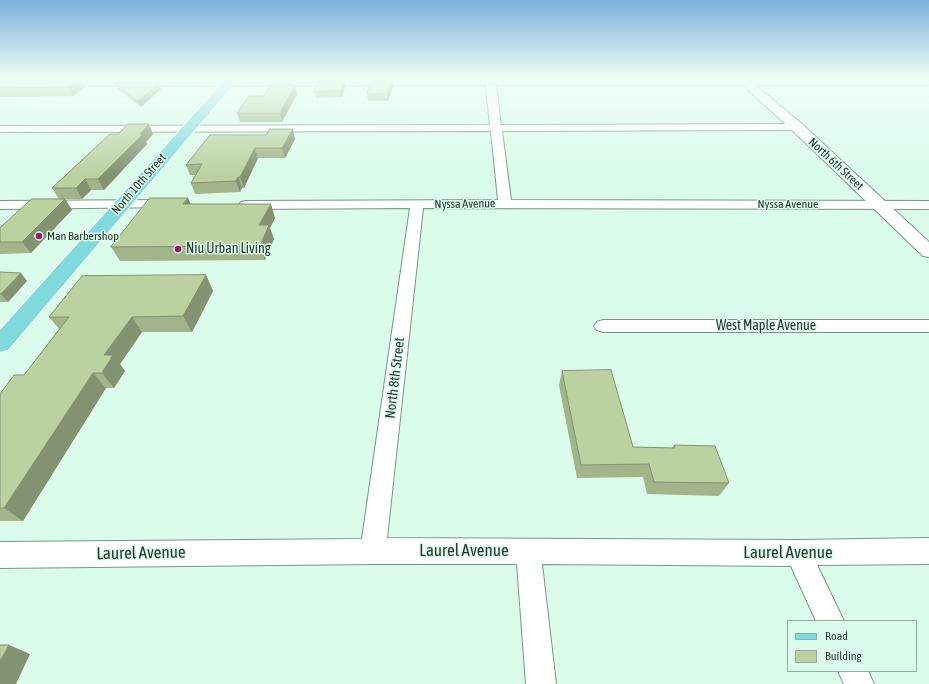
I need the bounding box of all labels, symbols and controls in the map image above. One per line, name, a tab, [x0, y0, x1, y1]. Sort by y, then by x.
street label: North 6th Street	[806, 135, 866, 193]
street label: North 10th Street	[109, 151, 169, 217]
street label: Nyssa Avenue	[434, 196, 496, 212]
street label: Nyssa Avenue	[758, 197, 818, 211]
place label: Man Barbershop	[47, 229, 119, 243]
marker: Man Barbershop	[34, 231, 44, 241]
place label: Niu Urban Living	[186, 241, 271, 257]
marker: Niu Urban Living	[173, 244, 183, 254]
street label: West Maple Avenue	[716, 318, 816, 334]
street label: North 8th Street	[382, 336, 408, 420]
street label: Laurel Avenue	[419, 541, 509, 561]
street label: Laurel Avenue	[96, 542, 186, 564]
street label: Laurel Avenue	[743, 543, 833, 563]
legend	[787, 620, 917, 672]
text: Road	[825, 629, 848, 643]
text: Building	[825, 649, 862, 663]

